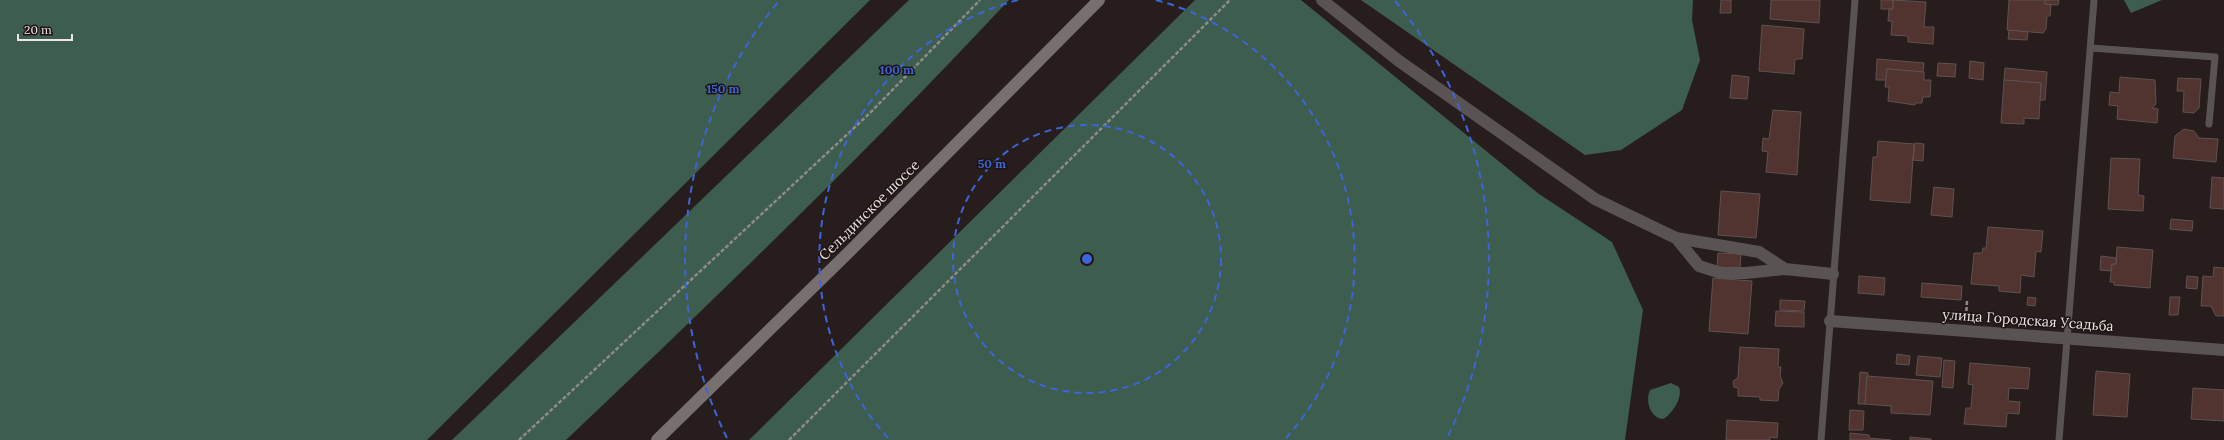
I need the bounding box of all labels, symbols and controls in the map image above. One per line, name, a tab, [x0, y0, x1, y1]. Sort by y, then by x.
scale bar	[18, 16, 72, 42]
text: 20 m	[24, 22, 52, 37]
text: 100 m	[880, 62, 914, 77]
text: 150 m	[706, 81, 740, 96]
street label: Сельдинское шоссе	[815, 156, 923, 264]
text: 50 m	[978, 156, 1006, 171]
centre of rings	[1080, 252, 1094, 266]
street label: улица Городская Усадьба	[1942, 305, 2114, 335]

